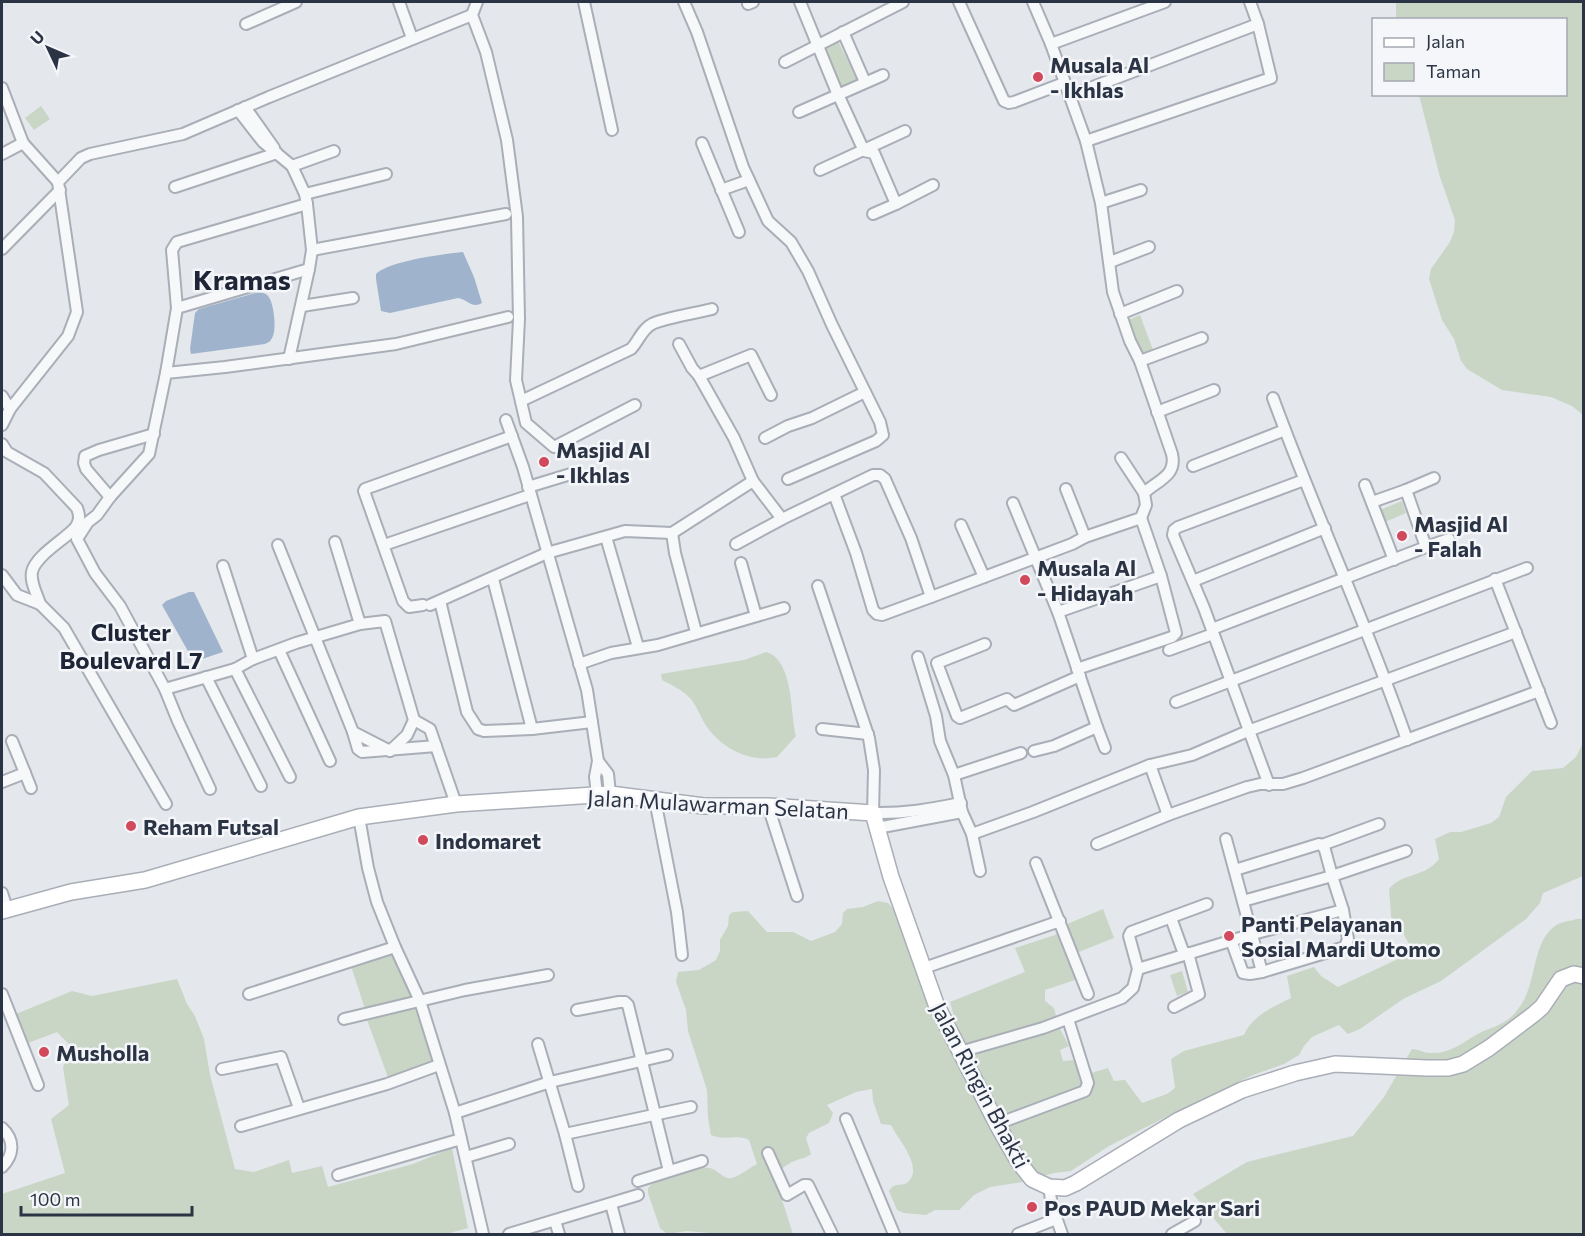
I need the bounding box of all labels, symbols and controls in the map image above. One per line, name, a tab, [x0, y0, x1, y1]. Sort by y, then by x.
north arrow	[18, 18, 78, 78]
legend	[1372, 18, 1567, 96]
text: U	[26, 26, 48, 48]
text: Jalan	[1426, 30, 1465, 52]
place label: Musala Al - Ikhlas	[1050, 51, 1149, 103]
text: Taman	[1426, 60, 1481, 82]
marker: Musala Al - Ikhlas	[1031, 70, 1045, 84]
district label: Kramas	[193, 262, 291, 296]
place label: Masjid Al - Ikhlas	[556, 436, 650, 488]
marker: Masjid Al - Ikhlas	[537, 455, 551, 469]
place label: Masjid Al - Falah	[1414, 510, 1508, 562]
marker: Masjid Al - Falah	[1395, 529, 1409, 543]
place label: Musala Al - Hidayah	[1037, 554, 1136, 606]
marker: Musala Al - Hidayah	[1018, 573, 1032, 587]
district label: Cluster Boulevard L7	[59, 617, 203, 674]
street label: Jalan Mulawarman Selatan	[587, 784, 849, 824]
place label: Reham Futsal	[143, 813, 279, 840]
marker: Reham Futsal	[124, 819, 138, 833]
place label: Indomaret	[435, 827, 541, 854]
marker: Indomaret	[416, 833, 430, 847]
place label: Panti Pelayanan Sosial Mardi Utomo	[1241, 910, 1441, 962]
marker: Panti Pelayanan Sosial Mardi Utomo	[1222, 929, 1236, 943]
street label: Jalan Ringin Bhakti	[926, 997, 1036, 1173]
place label: Musholla	[56, 1039, 149, 1066]
marker: Musholla	[37, 1045, 51, 1059]
scale bar	[21, 1179, 192, 1217]
text: 100 m	[30, 1188, 80, 1210]
place label: Pos PAUD Mekar Sari	[1044, 1194, 1260, 1221]
marker: Pos PAUD Mekar Sari	[1025, 1200, 1039, 1214]

